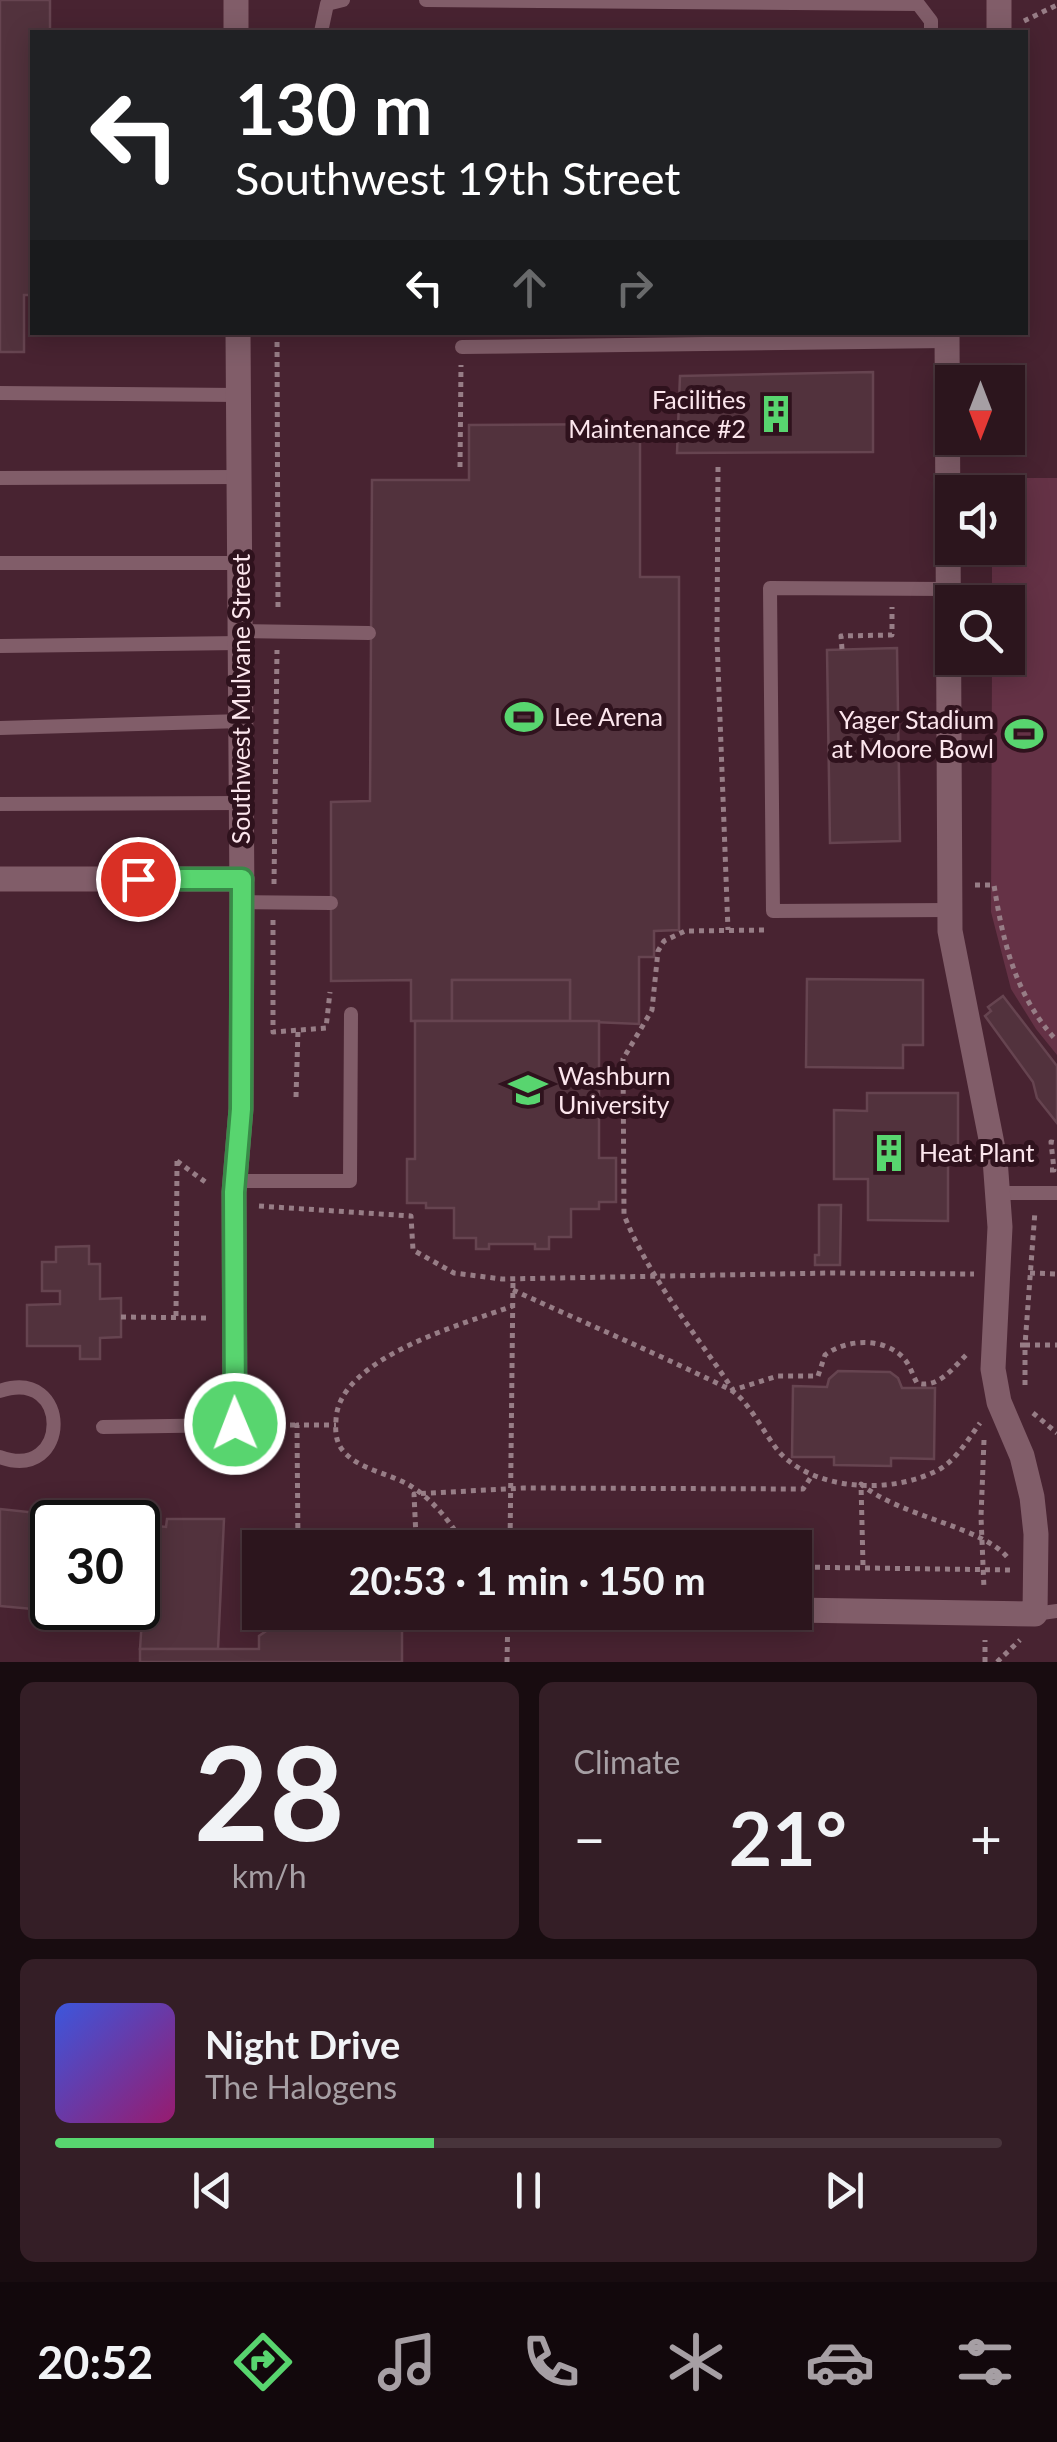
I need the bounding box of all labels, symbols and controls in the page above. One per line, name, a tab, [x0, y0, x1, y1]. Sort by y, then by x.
text: 130 m	[235, 66, 432, 150]
icon: left	[70, 70, 200, 200]
text: Southwest 19th Street	[235, 151, 680, 205]
icon: left	[397, 260, 452, 315]
icon: ahead	[502, 260, 557, 315]
icon: right	[607, 260, 662, 315]
north arrow	[935, 365, 1025, 455]
map controls	[935, 365, 1025, 675]
place label: Facilities Maintenance #2	[568, 384, 746, 443]
building icon: Facilities Maintenance #2	[755, 393, 797, 435]
button: sound	[935, 475, 1025, 565]
street label: Southwest Mulvane Street	[225, 554, 255, 844]
button: search	[935, 585, 1025, 675]
sports icon: Lee Arena	[503, 696, 545, 738]
place label: Lee Arena	[554, 701, 663, 731]
place label: Yager Stadium at Moore Bowl	[832, 704, 994, 763]
sports icon: Yager Stadium at Moore Bowl	[1003, 713, 1045, 755]
pin	[96, 837, 181, 922]
icon: arrive	[111, 852, 166, 907]
place label: Washburn University	[558, 1060, 671, 1119]
school or university icon: Washburn University	[507, 1069, 549, 1111]
building icon: Heat Plant	[868, 1132, 910, 1174]
place label: Heat Plant	[919, 1137, 1035, 1167]
position arrow	[183, 1372, 287, 1476]
speed limit sign: 30	[30, 1500, 160, 1630]
text: 20:53 · 1 min · 150 m	[348, 1557, 706, 1603]
text: 28	[194, 1713, 345, 1869]
text: Climate	[574, 1742, 680, 1781]
text: 21°	[729, 1792, 847, 1882]
text: −	[574, 1805, 605, 1871]
text: +	[970, 1805, 1002, 1871]
text: km/h	[232, 1856, 307, 1895]
text: Night Drive	[205, 2021, 400, 2067]
text: The Halogens	[205, 2067, 397, 2106]
icon: previous	[185, 2163, 240, 2218]
icon: pause	[501, 2163, 556, 2218]
icon: next	[817, 2163, 872, 2218]
icon: directions	[228, 2327, 298, 2397]
icon: music	[372, 2327, 442, 2397]
icon: phone	[516, 2327, 586, 2397]
icon: climate	[661, 2327, 731, 2397]
icon: car	[805, 2327, 875, 2397]
icon: filters	[950, 2327, 1020, 2397]
text: 20:52	[37, 2335, 153, 2389]

